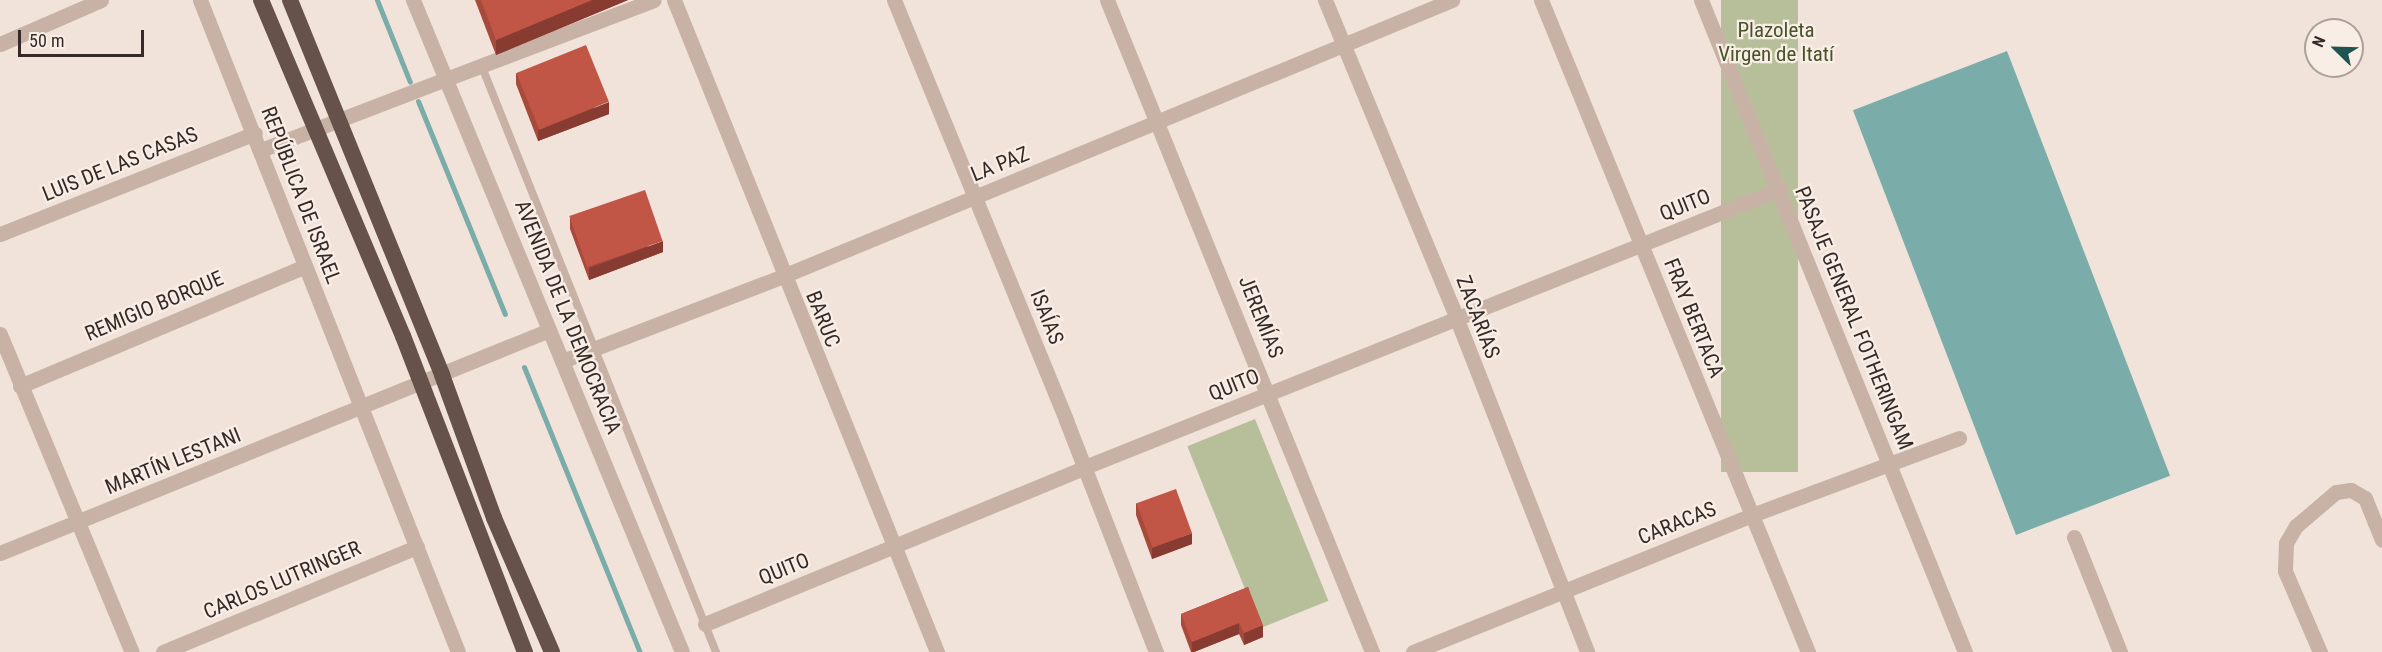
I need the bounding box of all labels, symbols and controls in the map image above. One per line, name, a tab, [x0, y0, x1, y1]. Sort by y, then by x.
park label: Plazoleta Virgen de Itatí	[1718, 17, 1834, 67]
scale bar	[21, 18, 147, 56]
north arrow	[2304, 18, 2364, 78]
text: 50 m	[29, 30, 64, 51]
text: N	[2308, 33, 2329, 50]
street label: REPÚBLICA DE ISRAEL	[256, 103, 346, 287]
street label: LUIS DE LAS CASAS	[39, 121, 201, 207]
street label: LA PAZ	[967, 141, 1033, 187]
street label: QUITO	[1656, 183, 1714, 227]
street label: PASAJE GENERAL FOTHERINGAM	[1790, 183, 1918, 453]
street label: AVENIDA DE LA DEMOCRACIA	[509, 196, 627, 438]
street label: FRAY BERTACA	[1659, 255, 1729, 381]
street label: REMIGIO BORQUE	[81, 266, 227, 346]
street label: JEREMÍAS	[1233, 272, 1289, 362]
street label: ZACARÍAS	[1451, 272, 1505, 362]
street label: ISAÍAS	[1025, 286, 1069, 348]
street label: BARUC	[800, 287, 846, 351]
street label: QUITO	[1205, 363, 1263, 407]
street label: MARTÍN LESTANI	[101, 422, 245, 500]
street label: CARACAS	[1634, 496, 1720, 550]
street label: CARLOS LUTRINGER	[200, 536, 364, 624]
street label: QUITO	[755, 547, 813, 591]

